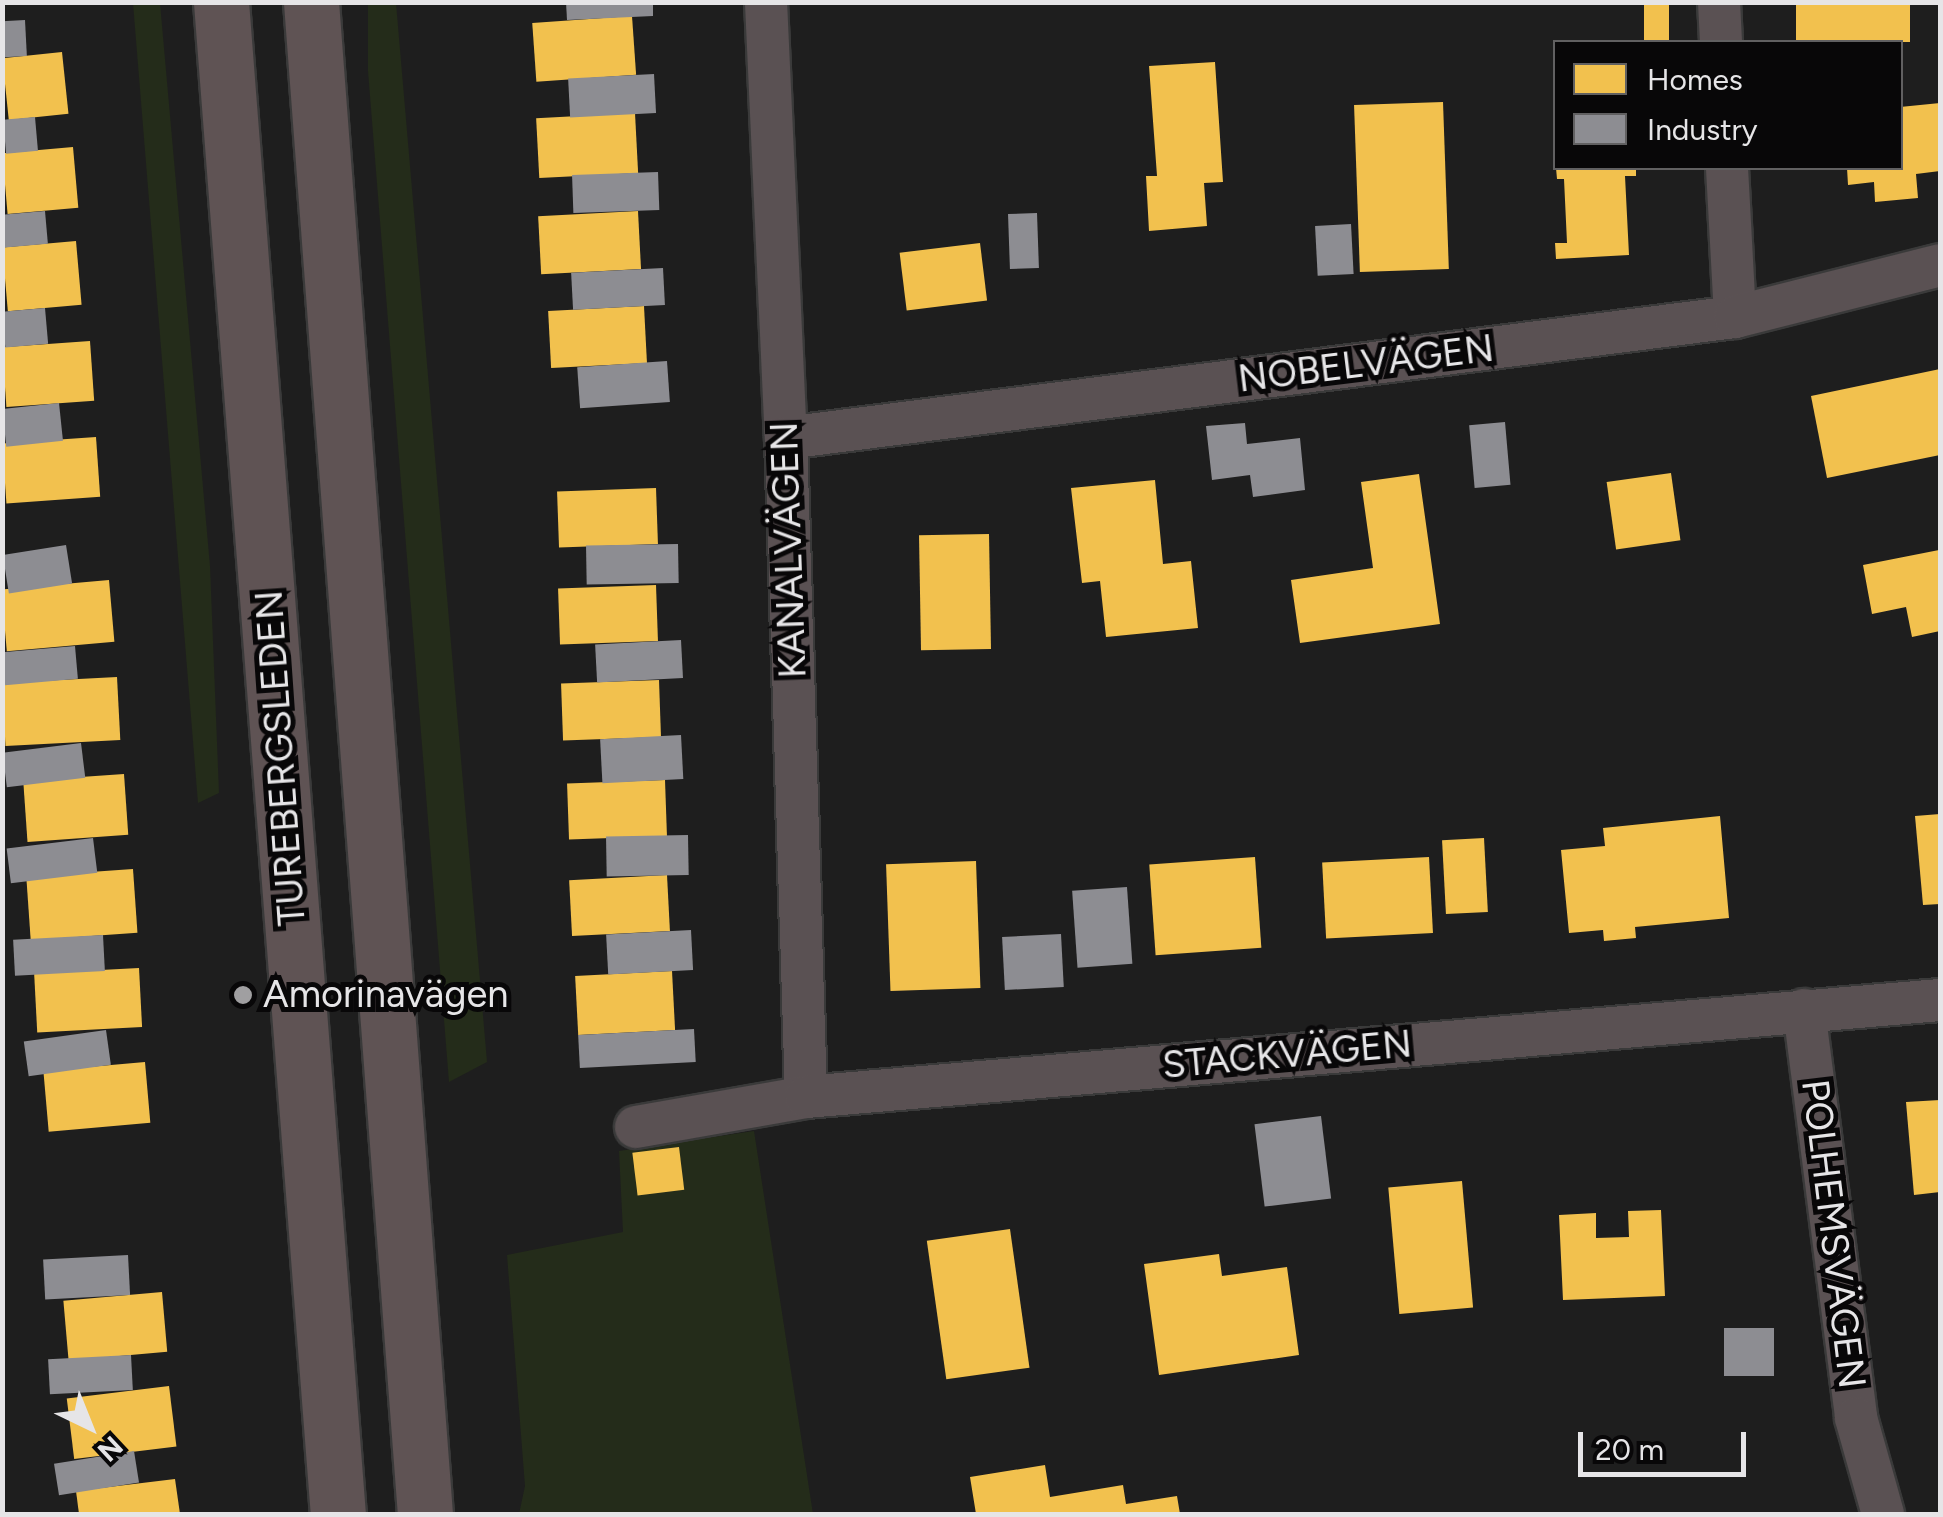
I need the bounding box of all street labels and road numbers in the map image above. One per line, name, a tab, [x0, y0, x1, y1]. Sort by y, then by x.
street label: NOBELVÄGEN	[1236, 326, 1496, 402]
street label: KANALVÄGEN	[762, 421, 816, 679]
street label: TUREBERGSLEDEN	[247, 589, 315, 927]
street label: STACKVÄGEN	[1160, 1021, 1414, 1089]
street label: POLHEMSVÄGEN	[1791, 1077, 1875, 1391]

